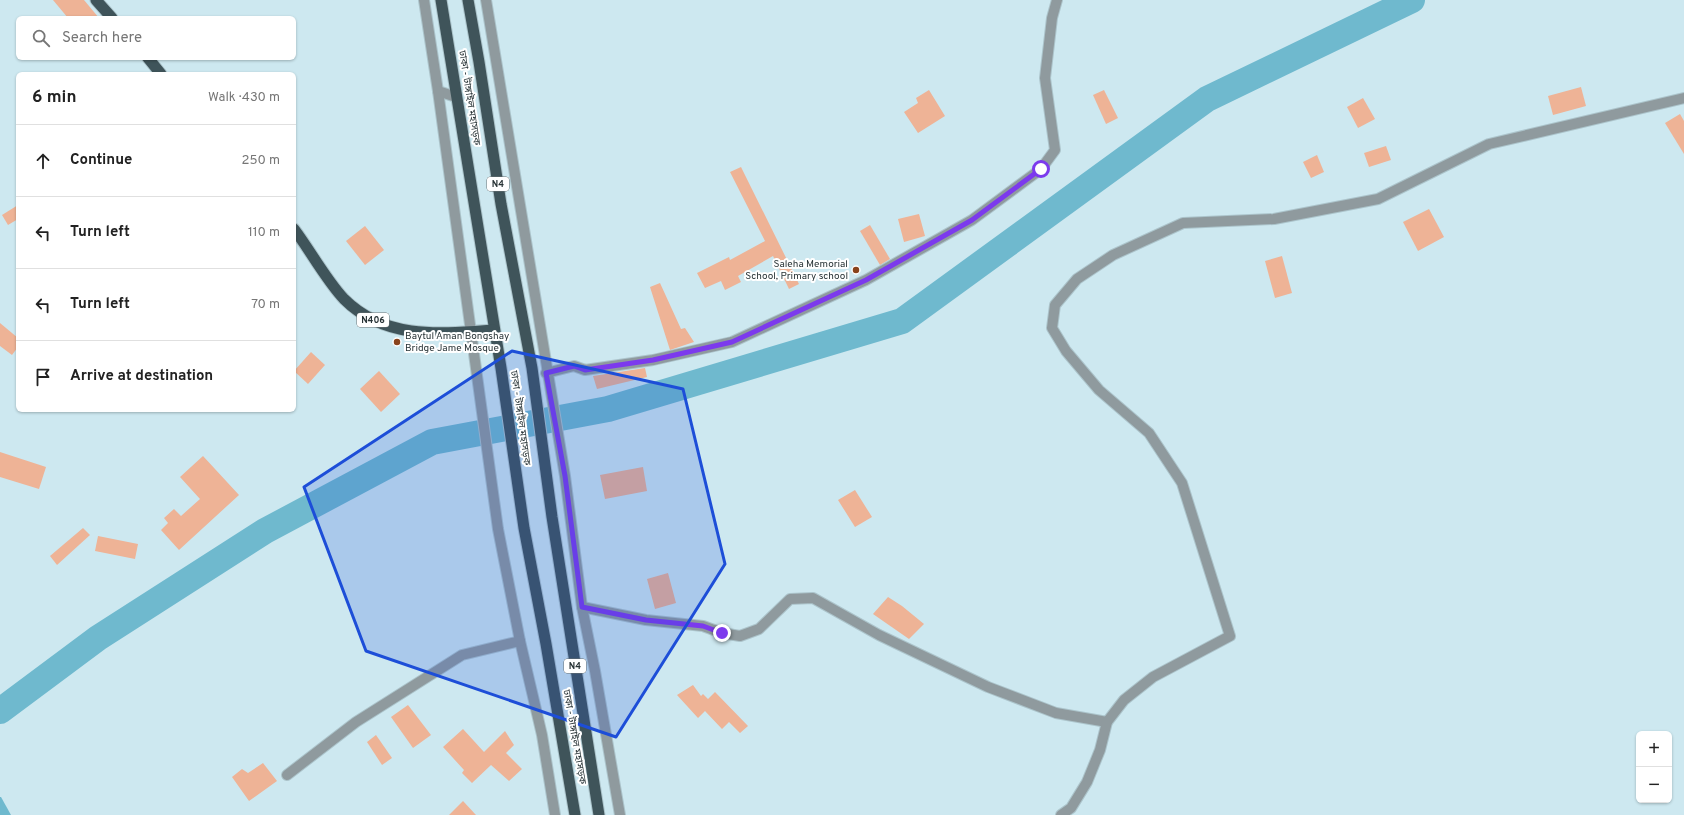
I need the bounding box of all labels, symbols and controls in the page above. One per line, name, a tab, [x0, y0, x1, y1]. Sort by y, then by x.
search box	[16, 16, 296, 60]
icon: search	[30, 27, 52, 49]
text: Search here	[62, 29, 142, 48]
street label: ঢাকা - টাঙ্গাইল মহাসড়ক	[455, 49, 483, 147]
text: 6 min	[32, 87, 76, 109]
text: Walk · 430 m	[208, 90, 280, 106]
icon: ahead	[32, 150, 54, 172]
text: Continue	[70, 151, 132, 170]
text: 250 m	[242, 153, 280, 169]
route start	[1032, 160, 1050, 178]
road number: N4	[487, 177, 509, 191]
icon: left	[32, 222, 54, 244]
text: Turn left	[70, 223, 130, 242]
text: 110 m	[248, 225, 280, 241]
place label: Saleha Memorial School, Primary school	[745, 258, 848, 283]
marker: Saleha Memorial School, Primary school	[851, 265, 861, 275]
icon: left	[32, 294, 54, 316]
text: Turn left	[70, 295, 130, 314]
text: 70 m	[251, 297, 280, 313]
road number: N406	[357, 313, 389, 327]
place label: Baytul Aman Bongshay Bridge Jame Mosque	[405, 330, 509, 355]
marker: Baytul Aman Bongshay Bridge Jame Mosque	[392, 337, 402, 347]
icon: arrive	[32, 366, 54, 388]
text: Arrive at destination	[70, 367, 213, 386]
street label: ঢাকা - টাঙ্গাইল মহাসড়ক	[507, 369, 533, 467]
route end	[713, 624, 731, 642]
road number: N4	[564, 659, 586, 673]
street label: ঢাকা - টাঙ্গাইল মহাসড়ক	[559, 688, 589, 786]
map controls	[1636, 731, 1672, 803]
button: +	[1636, 731, 1672, 767]
button: −	[1636, 767, 1672, 803]

